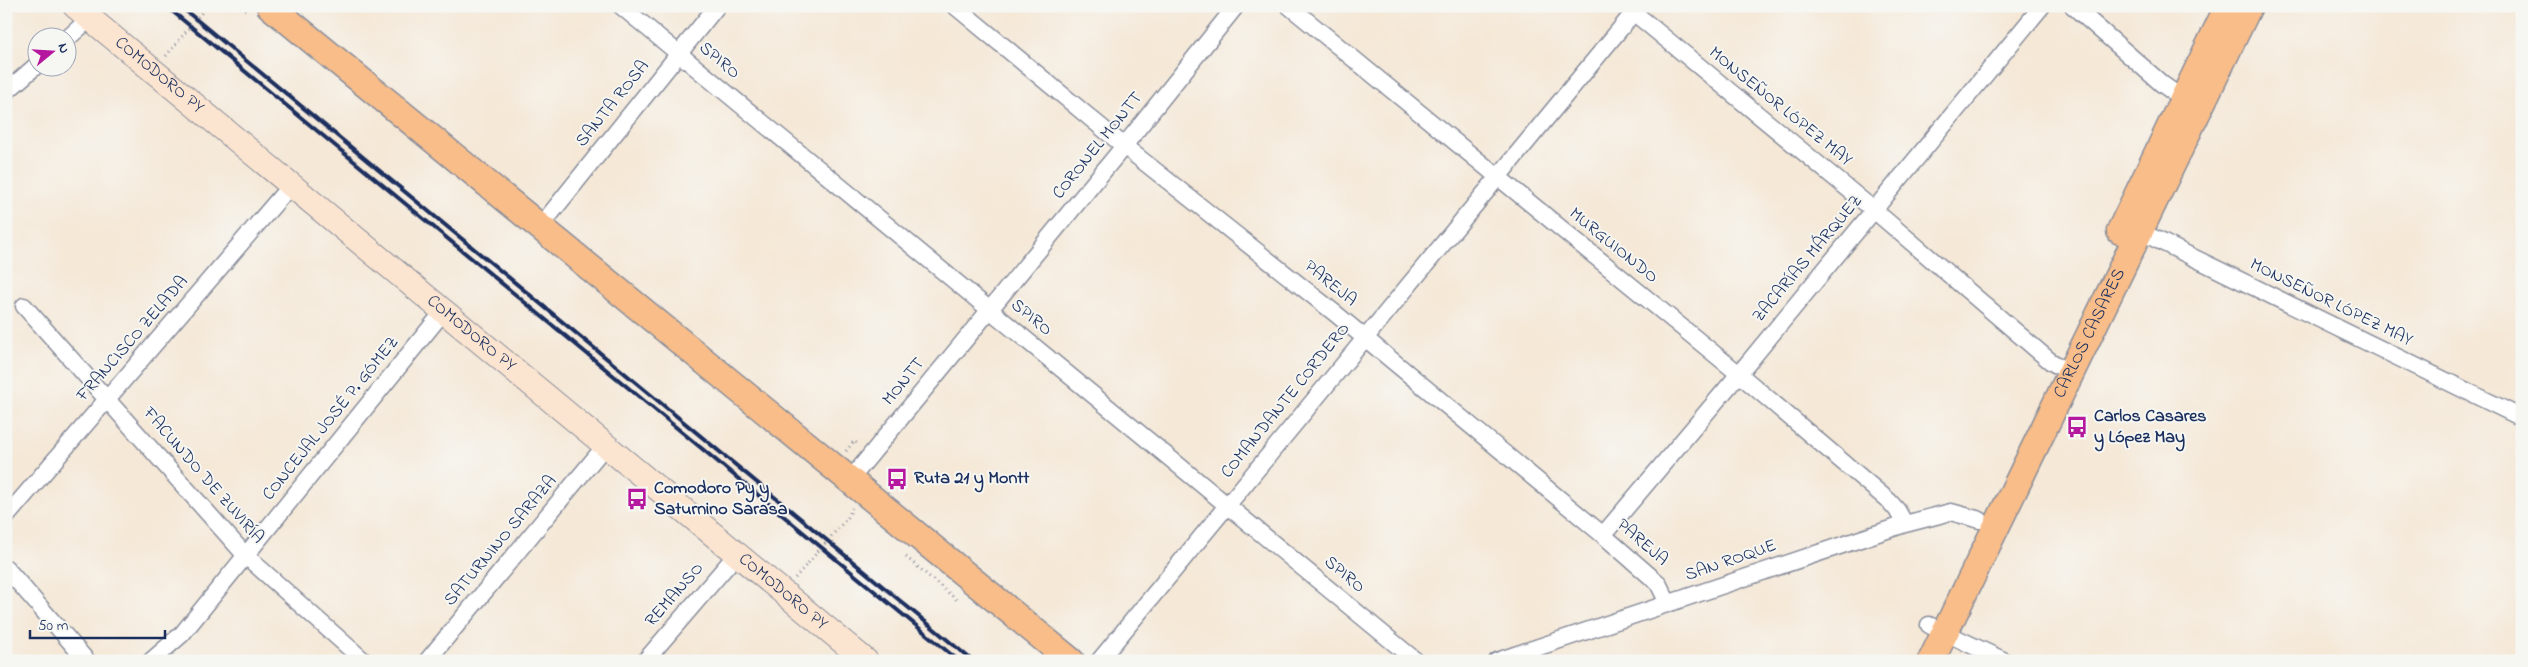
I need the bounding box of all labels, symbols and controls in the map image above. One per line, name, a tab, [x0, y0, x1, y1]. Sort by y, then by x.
north arrow	[28, 28, 78, 78]
street label: COMODORO PY	[109, 31, 210, 121]
street label: SPIRO	[693, 36, 745, 86]
text: N	[51, 41, 74, 56]
street label: MONSEÑOR LÓPEZ MAY	[1702, 41, 1858, 174]
street label: SANTA ROSA	[570, 55, 656, 153]
street label: CORONEL MONTT	[1046, 87, 1150, 205]
street label: ZACARÍAS MÁRQUEZ	[1747, 189, 1869, 329]
street label: MURGUIONDO	[1563, 202, 1663, 290]
street label: MONSEÑOR LÓPEZ MAY	[2245, 252, 2418, 354]
street label: PAREJA	[1298, 255, 1362, 313]
street label: CARLOS CASARES	[2047, 264, 2133, 403]
street label: FRANCISCO ZELADA	[70, 270, 195, 408]
street label: COMODORO PY	[420, 289, 522, 379]
street label: SPIRO	[1005, 293, 1057, 343]
street label: COMANDANTE CORDERO	[1215, 318, 1357, 484]
street label: CONCEJAL JOSÉ P. GÓMEZ	[256, 331, 406, 507]
street label: MONTT	[876, 352, 932, 412]
street label: FACUNDO DE ZUVIRÍA	[135, 401, 270, 550]
place label: Carlos Casares y López May	[2094, 404, 2207, 452]
bus stop icon: Carlos Casares y López May	[2064, 414, 2090, 440]
bus stop icon: Ruta 21 y Montt	[884, 466, 910, 492]
place label: Ruta 21 y Montt	[914, 466, 1030, 493]
street label: SATURNINO SARAZA	[438, 470, 564, 612]
place label: Comodoro Py y Saturnino Sarasa	[654, 476, 788, 523]
bus stop icon: Comodoro Py y Saturnino Sarasa	[624, 486, 650, 512]
street label: PAREJA	[1610, 513, 1674, 573]
street label: SAN ROQUE	[1682, 533, 1780, 589]
street label: COMODORO PY	[732, 547, 834, 638]
street label: SPIRO	[1318, 550, 1370, 600]
street label: REMANSO	[639, 557, 711, 633]
scale bar	[30, 607, 165, 639]
text: 50 m	[38, 615, 69, 637]

